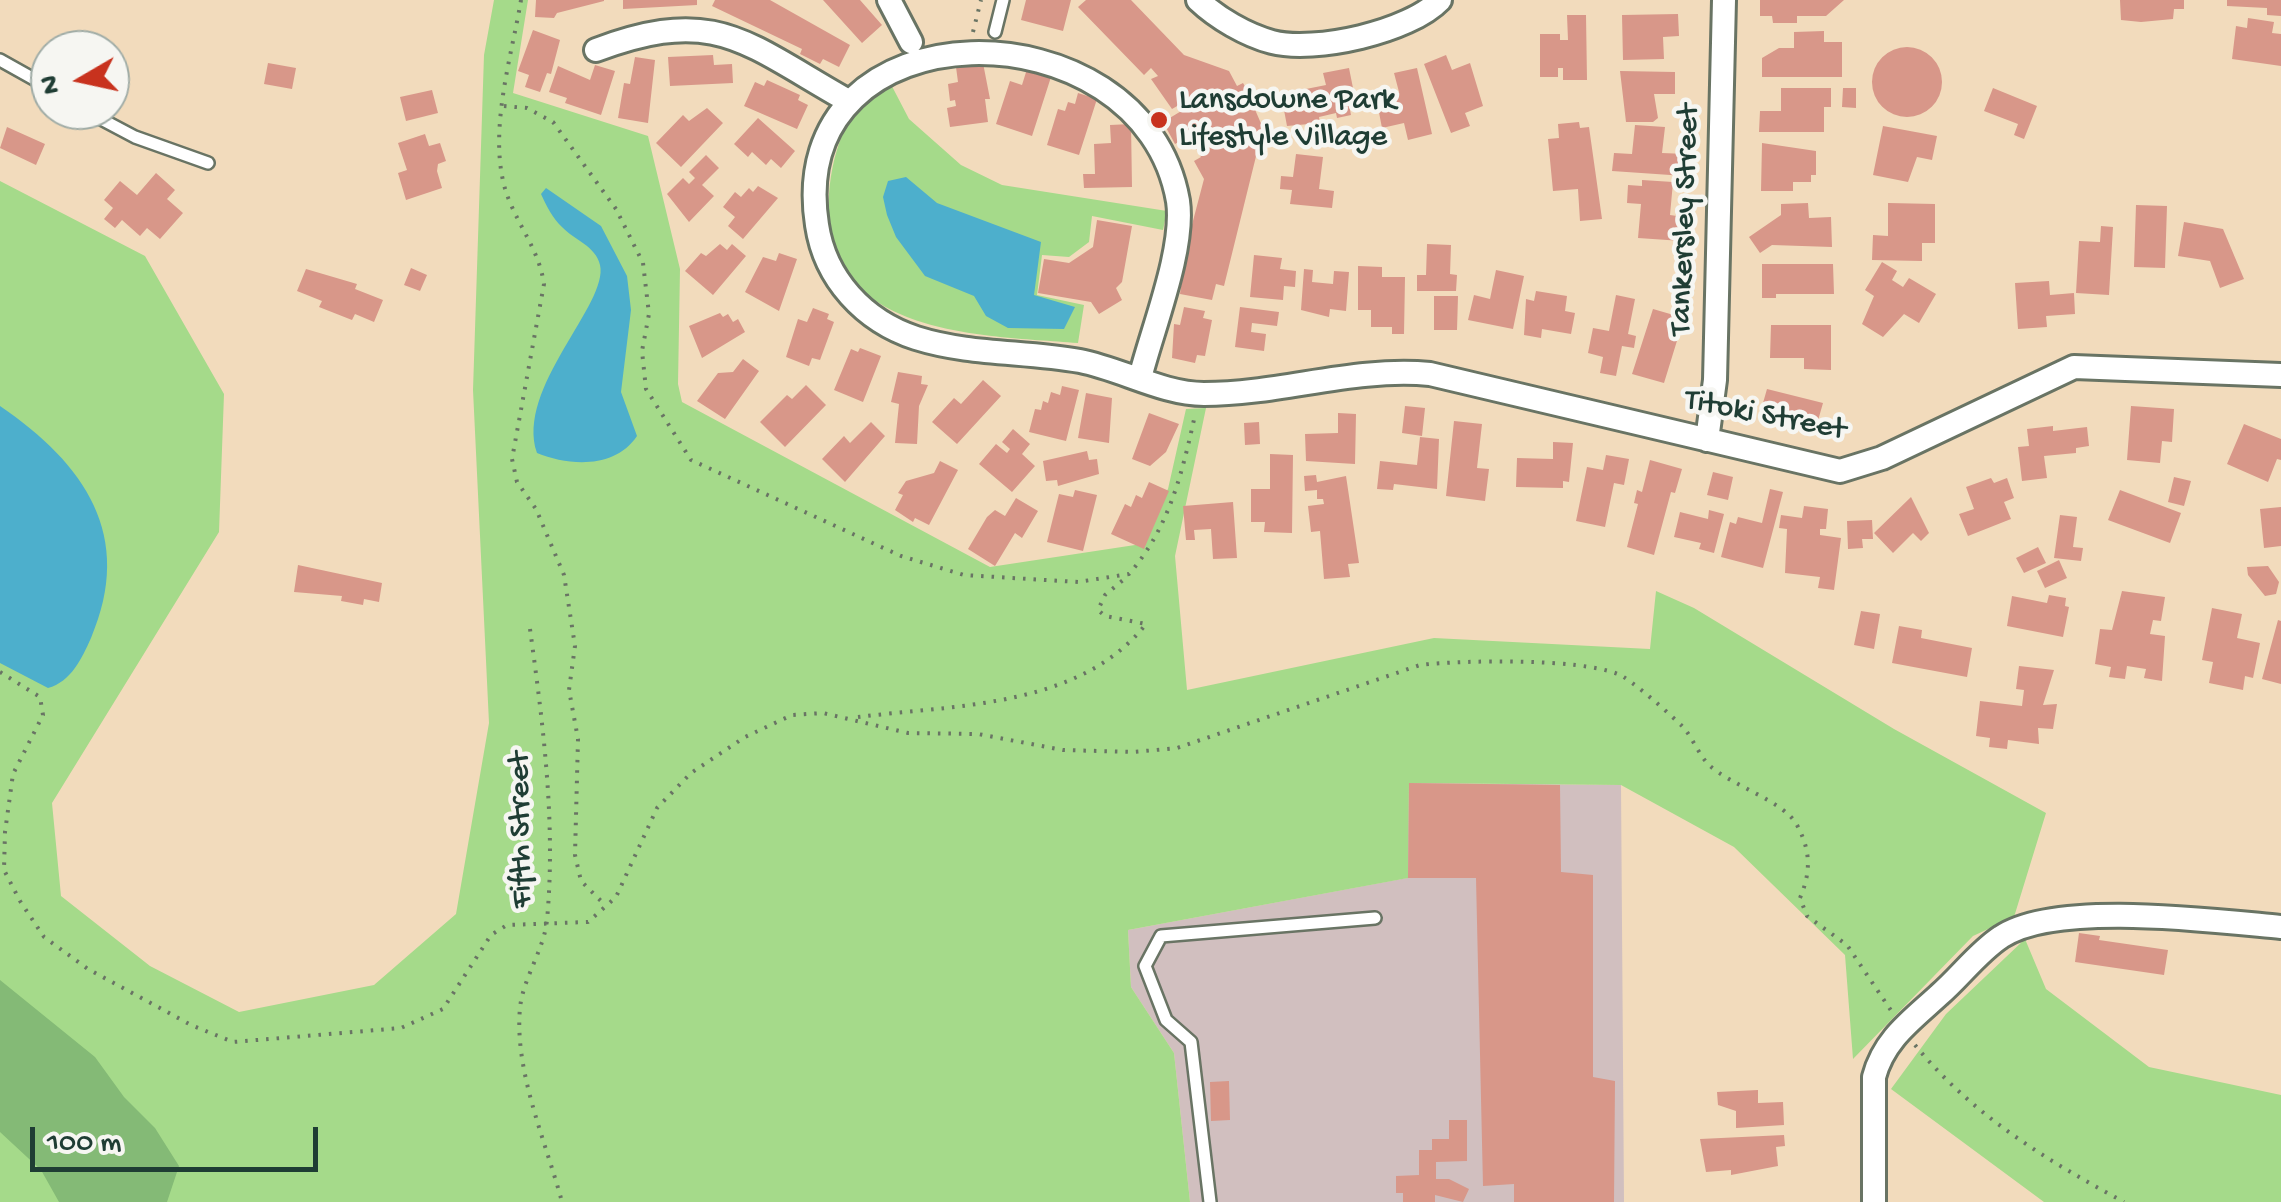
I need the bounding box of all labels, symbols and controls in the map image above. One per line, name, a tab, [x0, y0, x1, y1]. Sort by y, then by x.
north arrow	[30, 30, 130, 130]
text: N	[34, 73, 70, 96]
place label: Lansdowne Park Lifestyle Village	[1179, 83, 1396, 158]
street label: Tankersley Street	[1664, 104, 1710, 336]
marker: Lansdowne Park Lifestyle Village	[1148, 109, 1170, 131]
street label: Titoki Street	[1681, 383, 1849, 451]
street label: Fifth Street	[502, 752, 544, 908]
scale bar	[35, 1107, 322, 1169]
text: 100 m	[47, 1127, 122, 1162]

